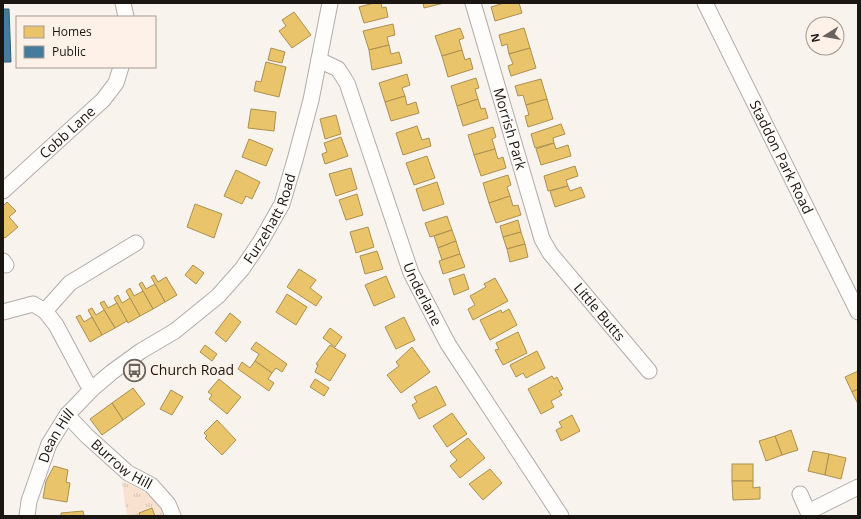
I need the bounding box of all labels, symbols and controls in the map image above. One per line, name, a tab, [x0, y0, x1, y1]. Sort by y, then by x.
legend	[16, 16, 156, 68]
north arrow	[805, 16, 845, 56]
text: Homes	[52, 23, 92, 40]
text: N	[806, 32, 823, 44]
text: Public	[52, 43, 86, 60]
street label: Morrish Park	[489, 86, 531, 172]
street label: Staddon Park Road	[746, 97, 818, 217]
street label: Cobb Lane	[35, 102, 99, 163]
street label: Furzehatt Road	[238, 171, 300, 267]
street label: Underlane	[399, 260, 447, 329]
street label: Little Butts	[570, 279, 630, 345]
bus stop icon: Church Road	[121, 357, 147, 383]
place label: Church Road	[150, 360, 234, 379]
street label: Dean Hill	[33, 404, 78, 465]
street label: Burrow Hill	[87, 434, 156, 493]

